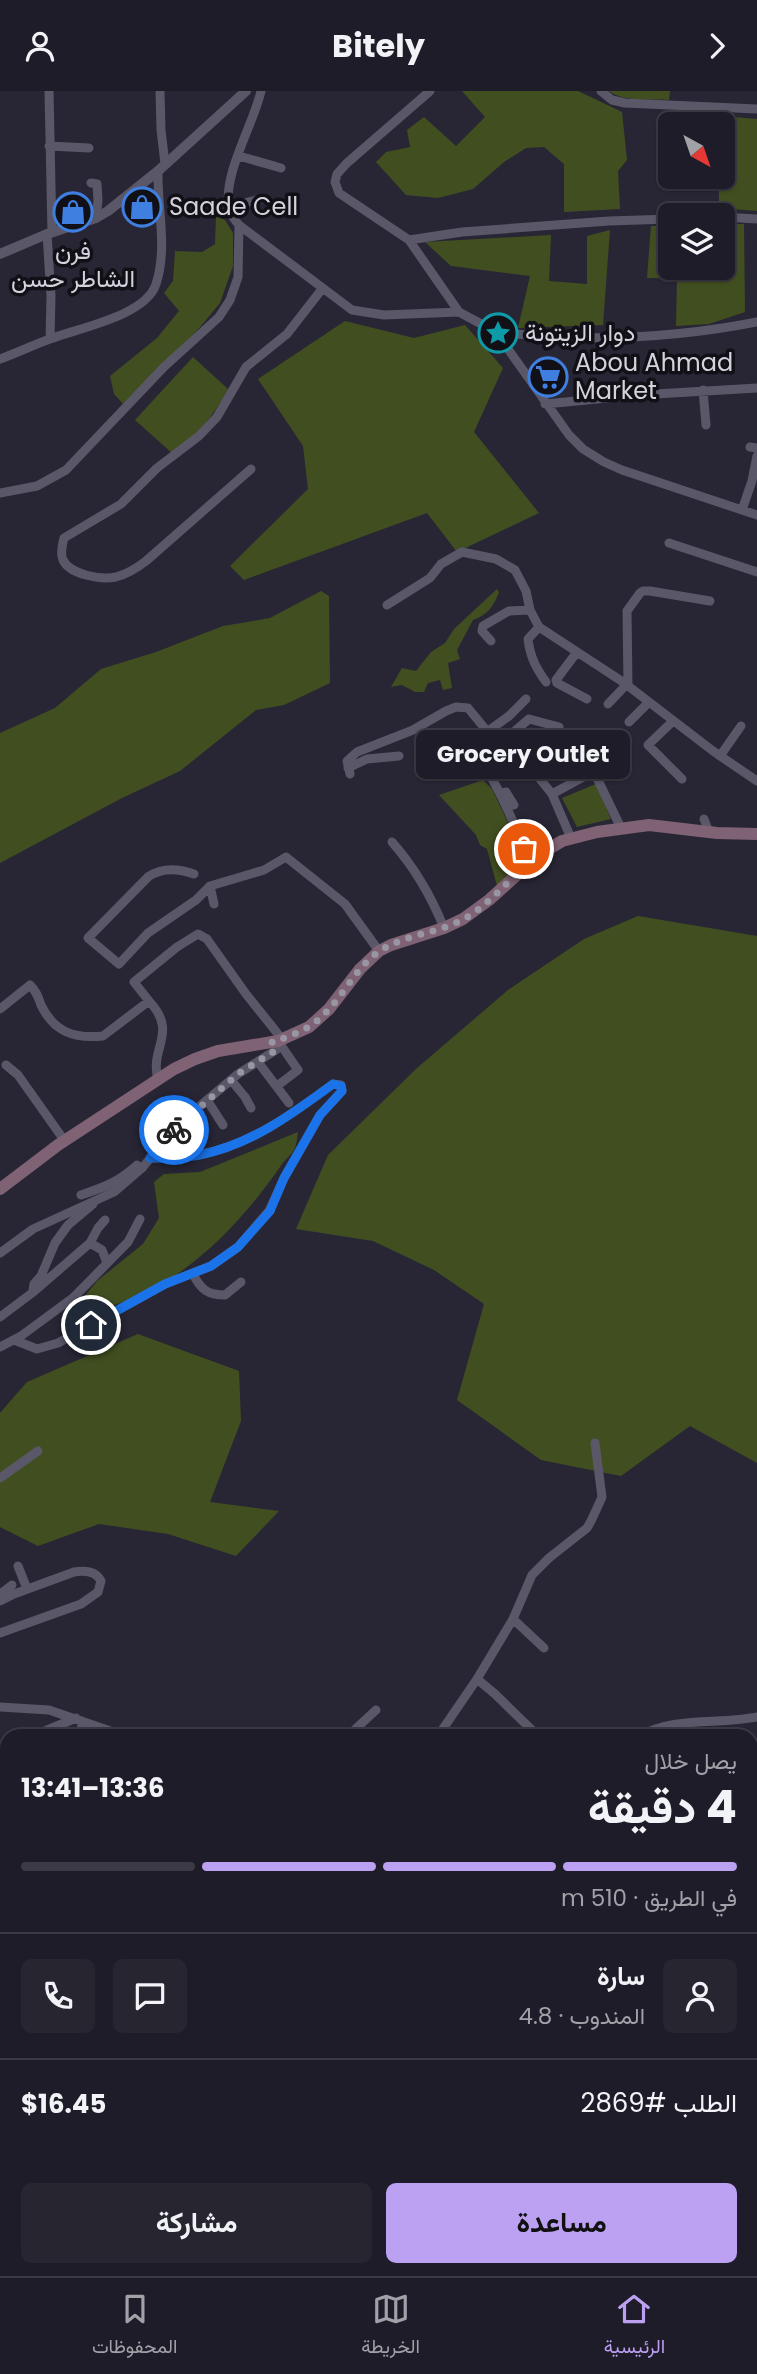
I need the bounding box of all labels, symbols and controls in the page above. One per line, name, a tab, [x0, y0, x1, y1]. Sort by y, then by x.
text: Bitely	[332, 23, 425, 68]
icon: person	[21, 27, 59, 65]
icon: forward	[698, 27, 736, 65]
north arrow	[658, 112, 735, 189]
map controls	[658, 112, 735, 280]
shop icon: Saade Cell	[121, 186, 163, 228]
place label: Saade Cell	[169, 190, 298, 223]
shop icon: فرن الشاطر حسن	[52, 191, 94, 233]
button: layers	[658, 203, 735, 280]
place label: فرن الشاطر حسن	[11, 234, 135, 295]
place icon: دوار الزيتونة	[477, 312, 519, 354]
place label: دوار الزيتونة	[525, 316, 635, 349]
place label: Abou Ahmad Market	[575, 346, 733, 407]
supermarket icon: Abou Ahmad Market	[527, 356, 569, 398]
callout: Grocery Outlet	[417, 730, 631, 779]
text: Grocery Outlet	[437, 738, 609, 770]
pin	[494, 819, 554, 879]
icon: bag	[505, 830, 543, 868]
courier	[139, 1095, 209, 1165]
icon: bike	[155, 1111, 193, 1149]
pin	[61, 1295, 121, 1355]
icon: home	[72, 1306, 110, 1344]
text: يصل خلال	[645, 1745, 737, 1777]
text: 13:36–13:41	[21, 1770, 165, 1806]
text: 4 دقيقة	[588, 1775, 737, 1839]
text: في الطريق · 510 m	[561, 1882, 737, 1914]
text: سارة	[597, 1958, 645, 1994]
button: phone	[21, 1959, 95, 2033]
button: chat	[113, 1959, 187, 2033]
button: person	[663, 1959, 737, 2033]
text: المندوب · 4.8	[519, 2000, 645, 2032]
text: الطلب #2869	[580, 2085, 737, 2121]
text: $16.45	[21, 2086, 106, 2122]
button: مشاركة	[21, 2183, 372, 2263]
button: مساعدة	[386, 2183, 737, 2263]
tab: المحفوظات	[92, 2290, 177, 2363]
tab: الخريطة	[361, 2290, 420, 2363]
tab: الرئيسية	[604, 2290, 665, 2363]

